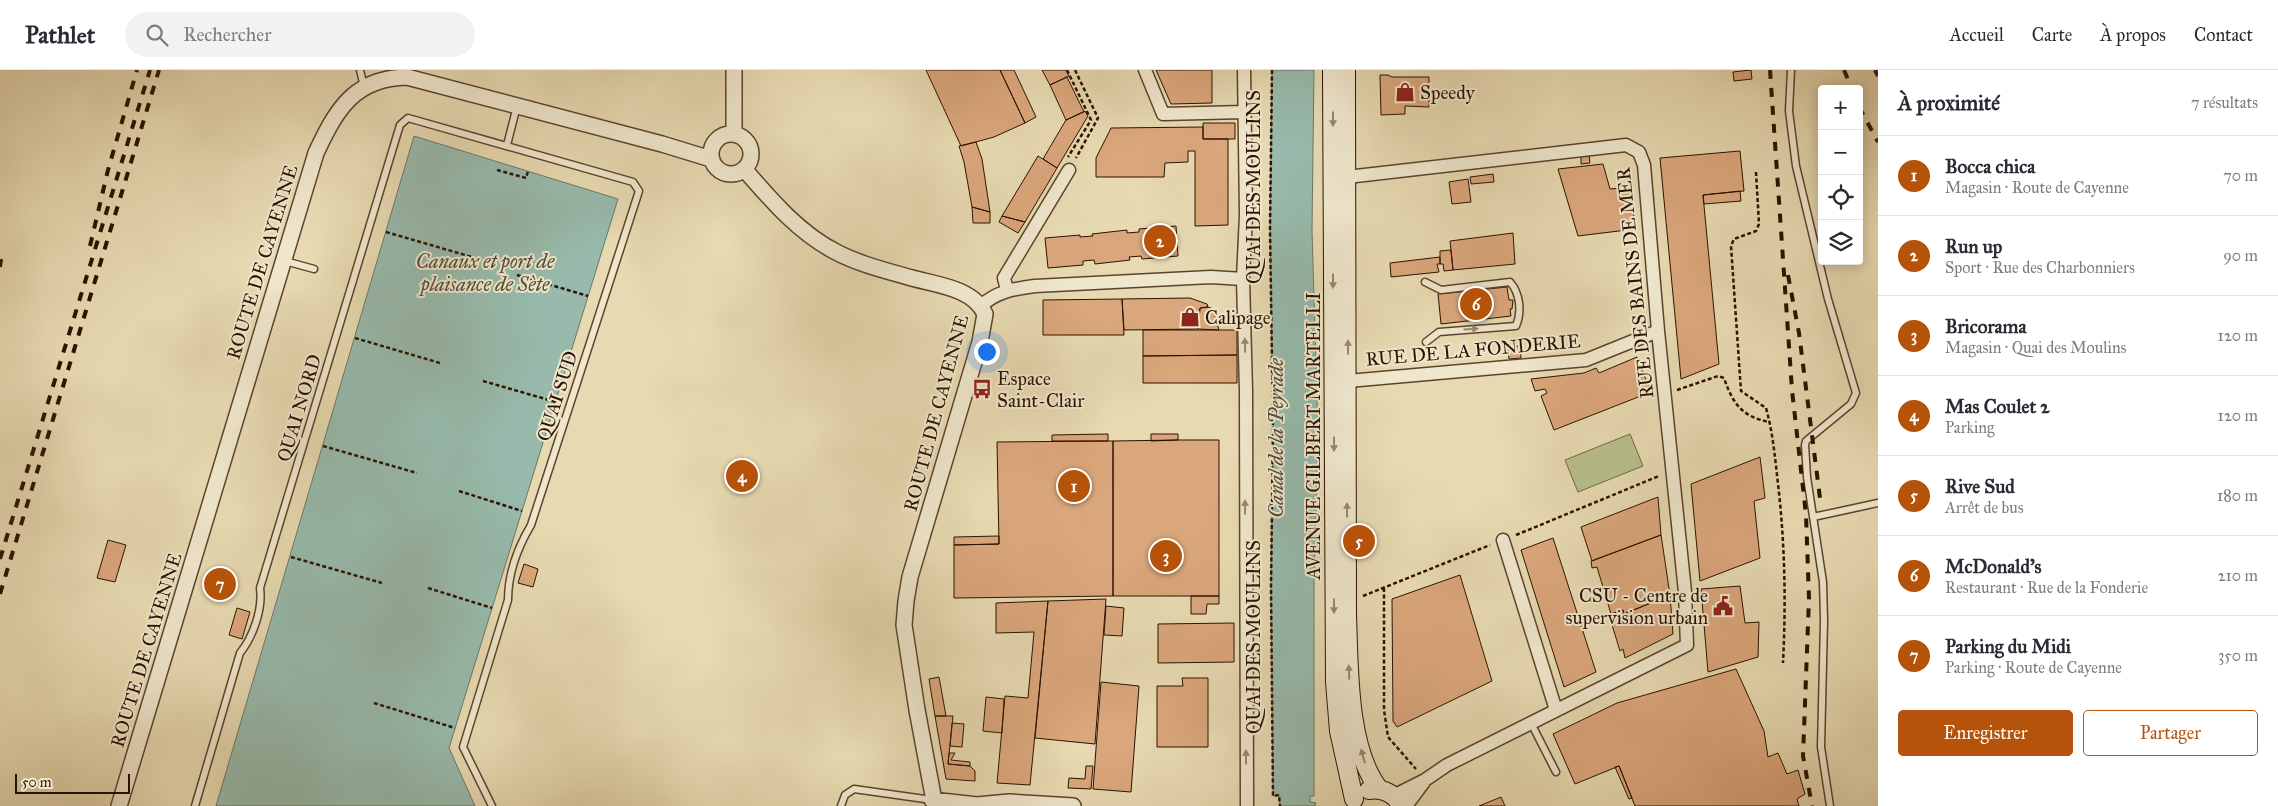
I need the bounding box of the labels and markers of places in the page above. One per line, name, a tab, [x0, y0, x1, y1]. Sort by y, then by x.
shop icon: Speedy	[1394, 81, 1416, 103]
place label: Speedy	[1420, 81, 1476, 104]
pin: 2	[1144, 222, 1176, 260]
pin: 6	[1460, 285, 1492, 323]
shop icon: Calipage	[1179, 306, 1201, 328]
place label: Calipage	[1205, 306, 1271, 330]
place label: Espace Saint-Clair	[997, 367, 1085, 412]
bus stop icon: Espace Saint-Clair	[971, 378, 993, 400]
pin: 4	[726, 457, 758, 495]
pin: 1	[1058, 467, 1090, 505]
pin: 5	[1343, 522, 1375, 560]
pin: 3	[1150, 537, 1182, 575]
pin: 7	[204, 565, 236, 603]
place label: CSU - Centre de supervision urbain	[1566, 584, 1708, 629]
public building icon: CSU - Centre de supervision urbain	[1712, 595, 1734, 617]

